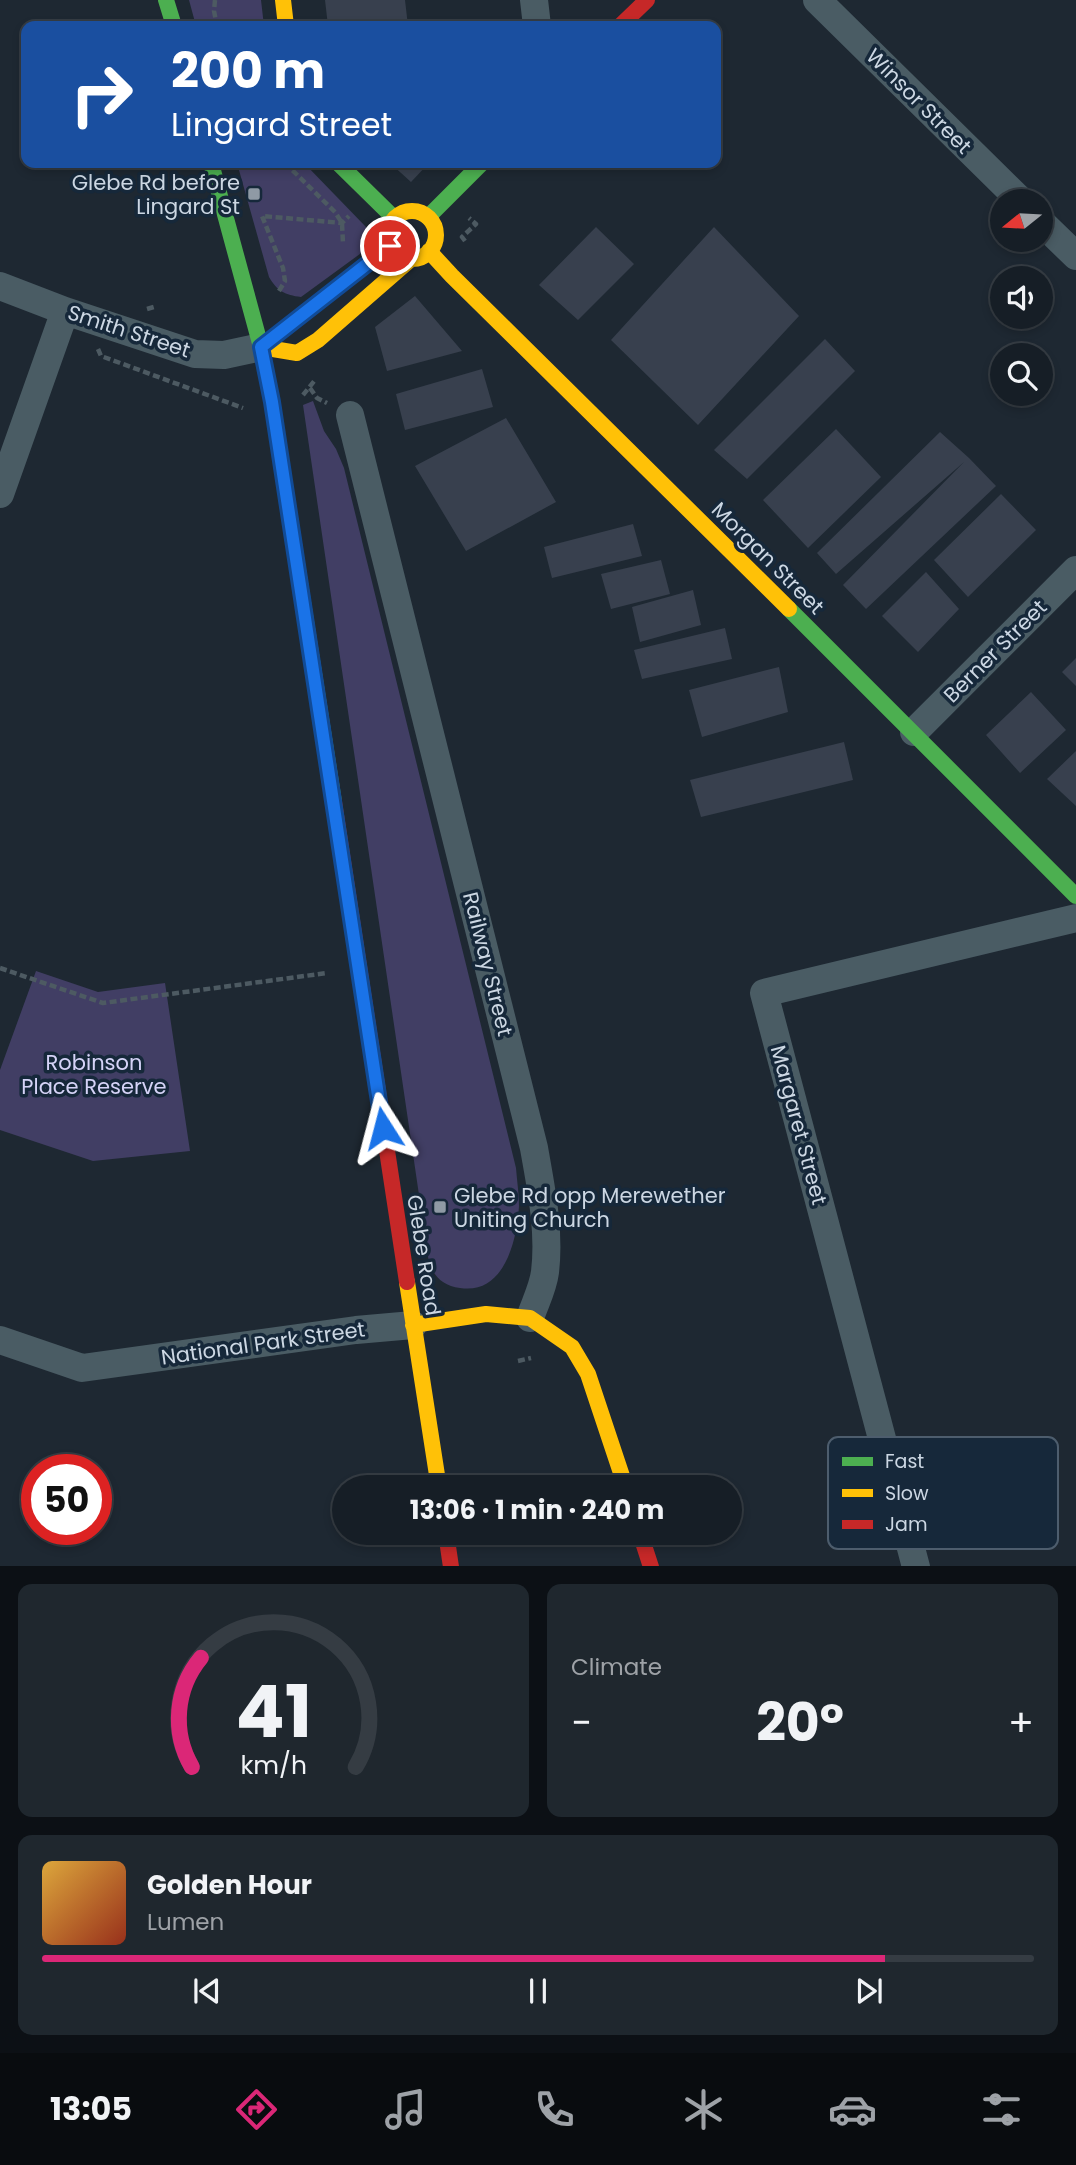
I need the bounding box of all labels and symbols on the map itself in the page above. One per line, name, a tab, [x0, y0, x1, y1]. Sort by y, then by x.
street label: Winsor Street	[860, 42, 978, 160]
place label: Glebe Rd before Lingard St	[72, 168, 240, 221]
marker: Glebe Rd before Lingard St	[246, 186, 262, 202]
north arrow	[990, 189, 1054, 252]
pin	[360, 216, 420, 276]
street label: Smith Street	[64, 298, 194, 364]
street label: Morgan Street	[705, 495, 831, 621]
street label: Berner Street	[937, 593, 1053, 709]
street label: Railway Street	[456, 889, 520, 1039]
street label: Margaret Street	[764, 1042, 834, 1208]
park label: Robinson Place Reserve	[21, 1048, 167, 1101]
position arrow	[346, 1091, 420, 1165]
place label: Glebe Rd opp Merewether Uniting Church	[454, 1181, 726, 1234]
street label: Glebe Road	[400, 1193, 448, 1317]
marker: Glebe Rd opp Merewether Uniting Church	[432, 1199, 448, 1215]
street label: National Park Street	[159, 1314, 367, 1372]
legend	[828, 1437, 1058, 1549]
text: Fast	[885, 1448, 924, 1475]
speed limit sign: 50	[21, 1454, 112, 1545]
text: Slow	[885, 1480, 929, 1507]
text: Jam	[885, 1511, 927, 1538]

